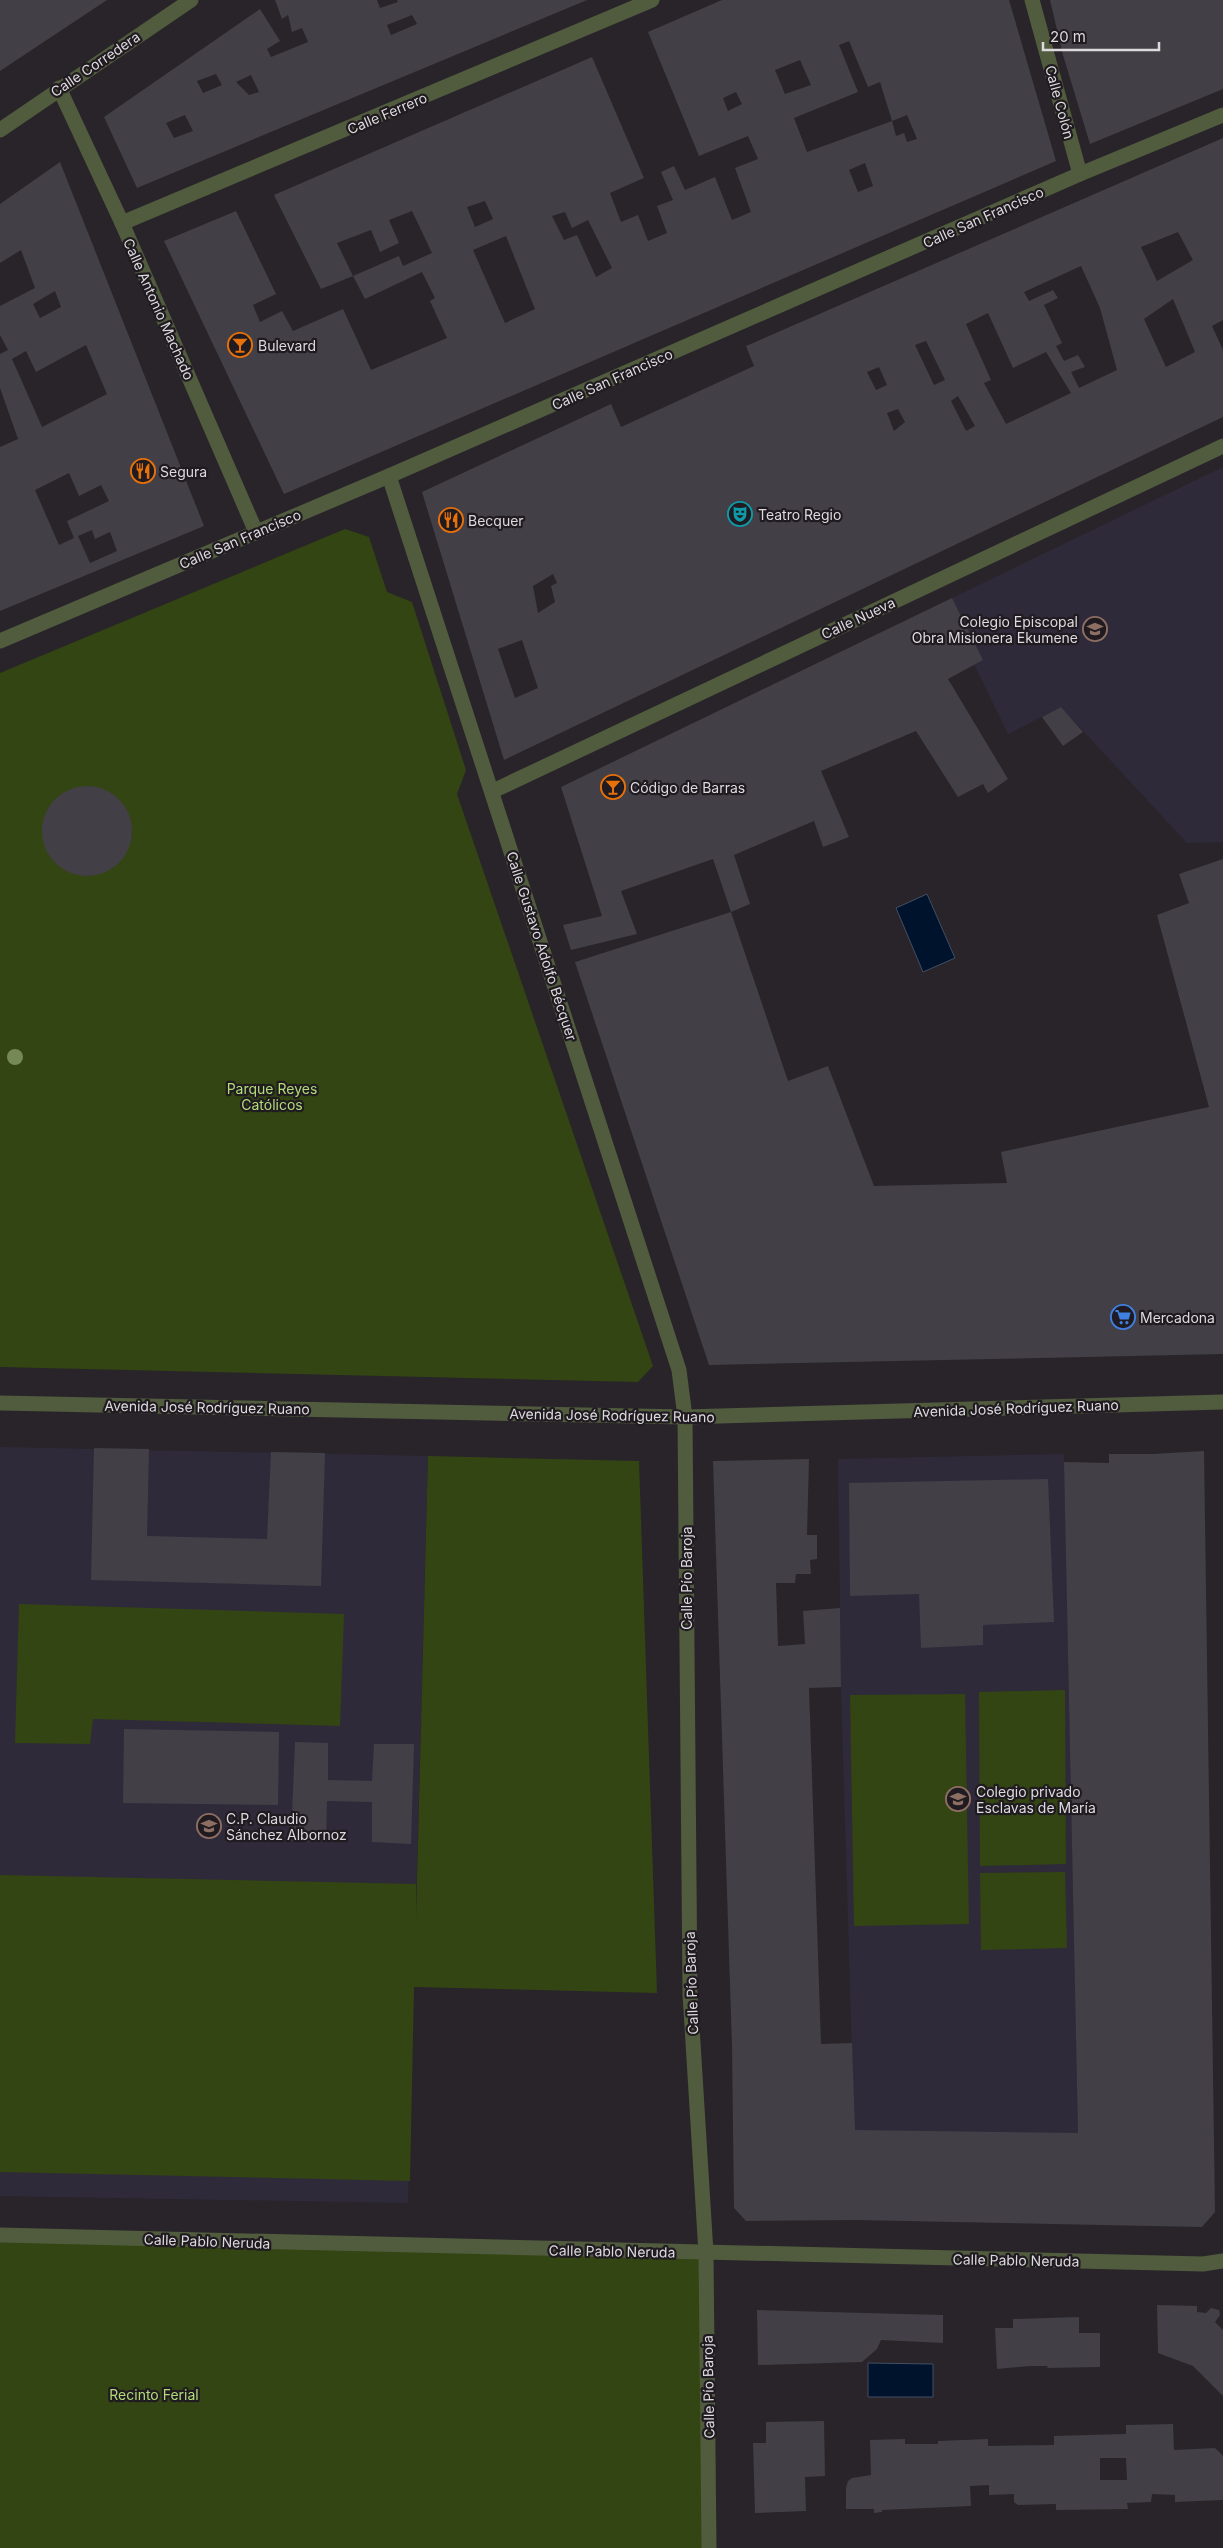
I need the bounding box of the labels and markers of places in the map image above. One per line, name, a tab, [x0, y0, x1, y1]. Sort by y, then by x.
bar icon: Bulevard	[227, 332, 253, 358]
place label: Bulevard	[258, 337, 316, 354]
restaurant icon: Segura	[130, 458, 156, 484]
place label: Segura	[160, 463, 207, 480]
theatre icon: Teatro Regio	[727, 501, 753, 527]
place label: Teatro Regio	[758, 506, 841, 523]
restaurant icon: Becquer	[438, 507, 464, 533]
place label: Becquer	[468, 512, 524, 529]
place label: Colegio Episcopal Obra Misionera Ekumene	[912, 613, 1078, 646]
school or university icon: Colegio Episcopal Obra Misionera Ekumene	[1082, 616, 1108, 642]
bar icon: Código de Barras	[600, 774, 626, 800]
place label: Código de Barras	[630, 779, 745, 796]
supermarket icon: Mercadona	[1110, 1304, 1136, 1330]
place label: Mercadona	[1140, 1309, 1215, 1326]
place label: Colegio privado Esclavas de María	[976, 1783, 1096, 1816]
school or university icon: Colegio privado Esclavas de María	[945, 1786, 971, 1812]
place label: C.P. Claudio Sánchez Albornoz	[226, 1810, 347, 1843]
school or university icon: C.P. Claudio Sánchez Albornoz	[196, 1813, 222, 1839]

